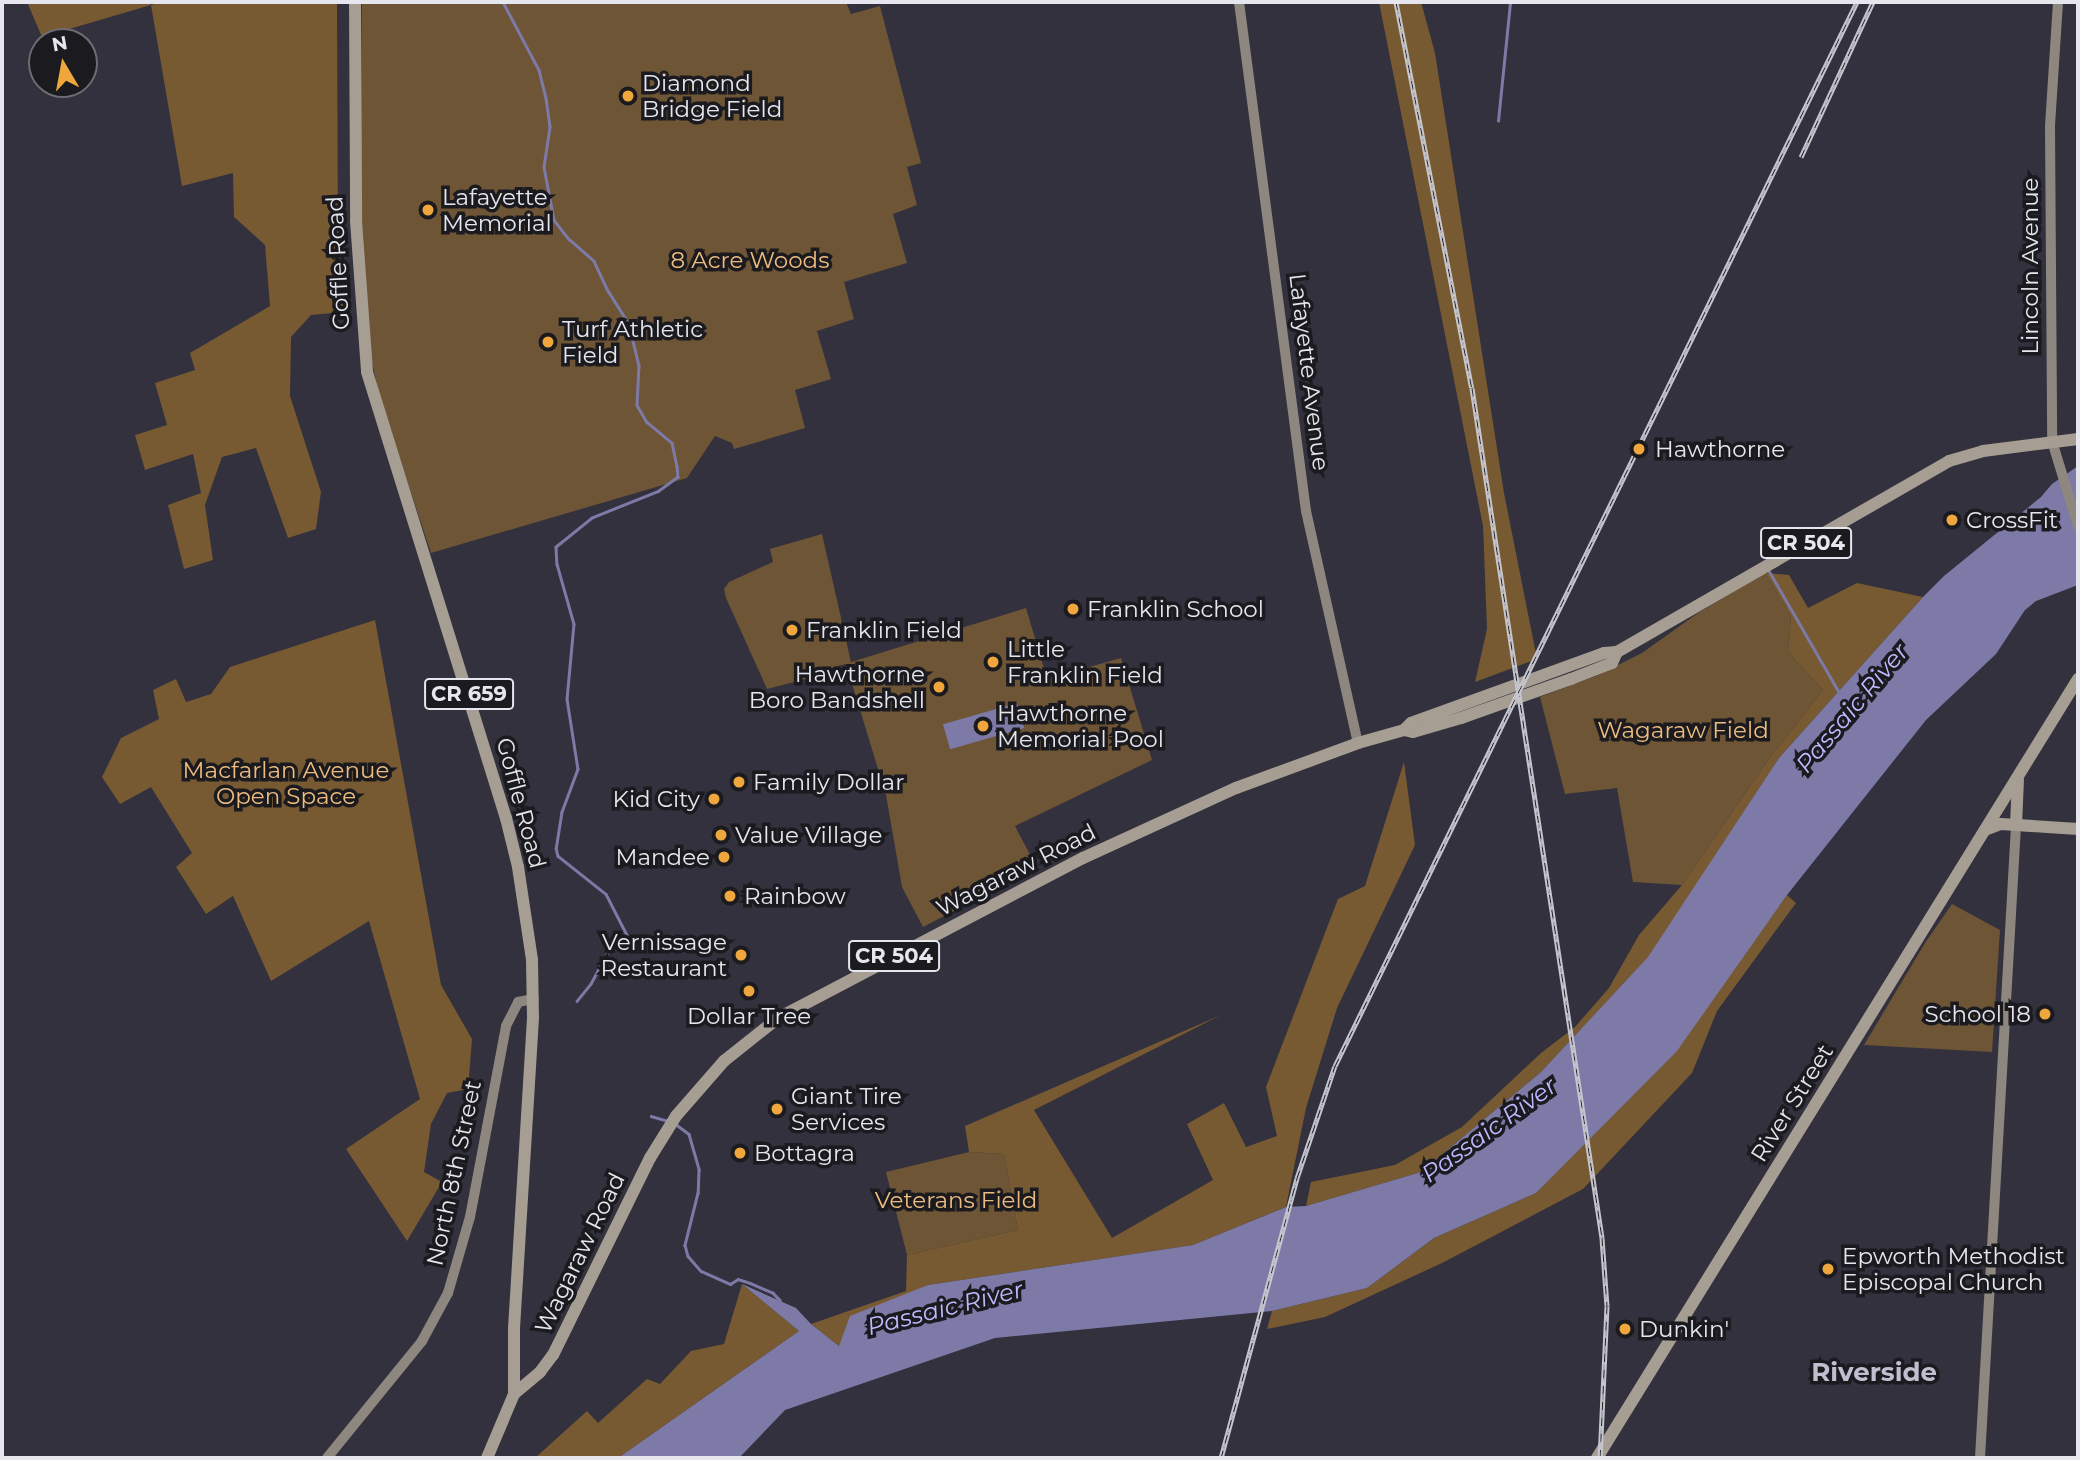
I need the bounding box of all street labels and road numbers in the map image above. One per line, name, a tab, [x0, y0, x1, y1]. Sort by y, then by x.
street label: Lincoln Avenue	[2016, 177, 2044, 355]
street label: Goffle Road	[321, 195, 355, 331]
street label: Lafayette Avenue	[1283, 272, 1335, 472]
road number: CR 504	[1759, 526, 1853, 560]
road number: CR 659	[424, 676, 514, 712]
street label: Goffle Road	[490, 735, 552, 871]
street label: Wagaraw Road	[932, 818, 1100, 922]
road number: CR 504	[847, 939, 941, 974]
street label: River Street	[1745, 1039, 1839, 1167]
street label: North 8th Street	[421, 1078, 487, 1268]
street label: Wagaraw Road	[529, 1168, 631, 1338]

